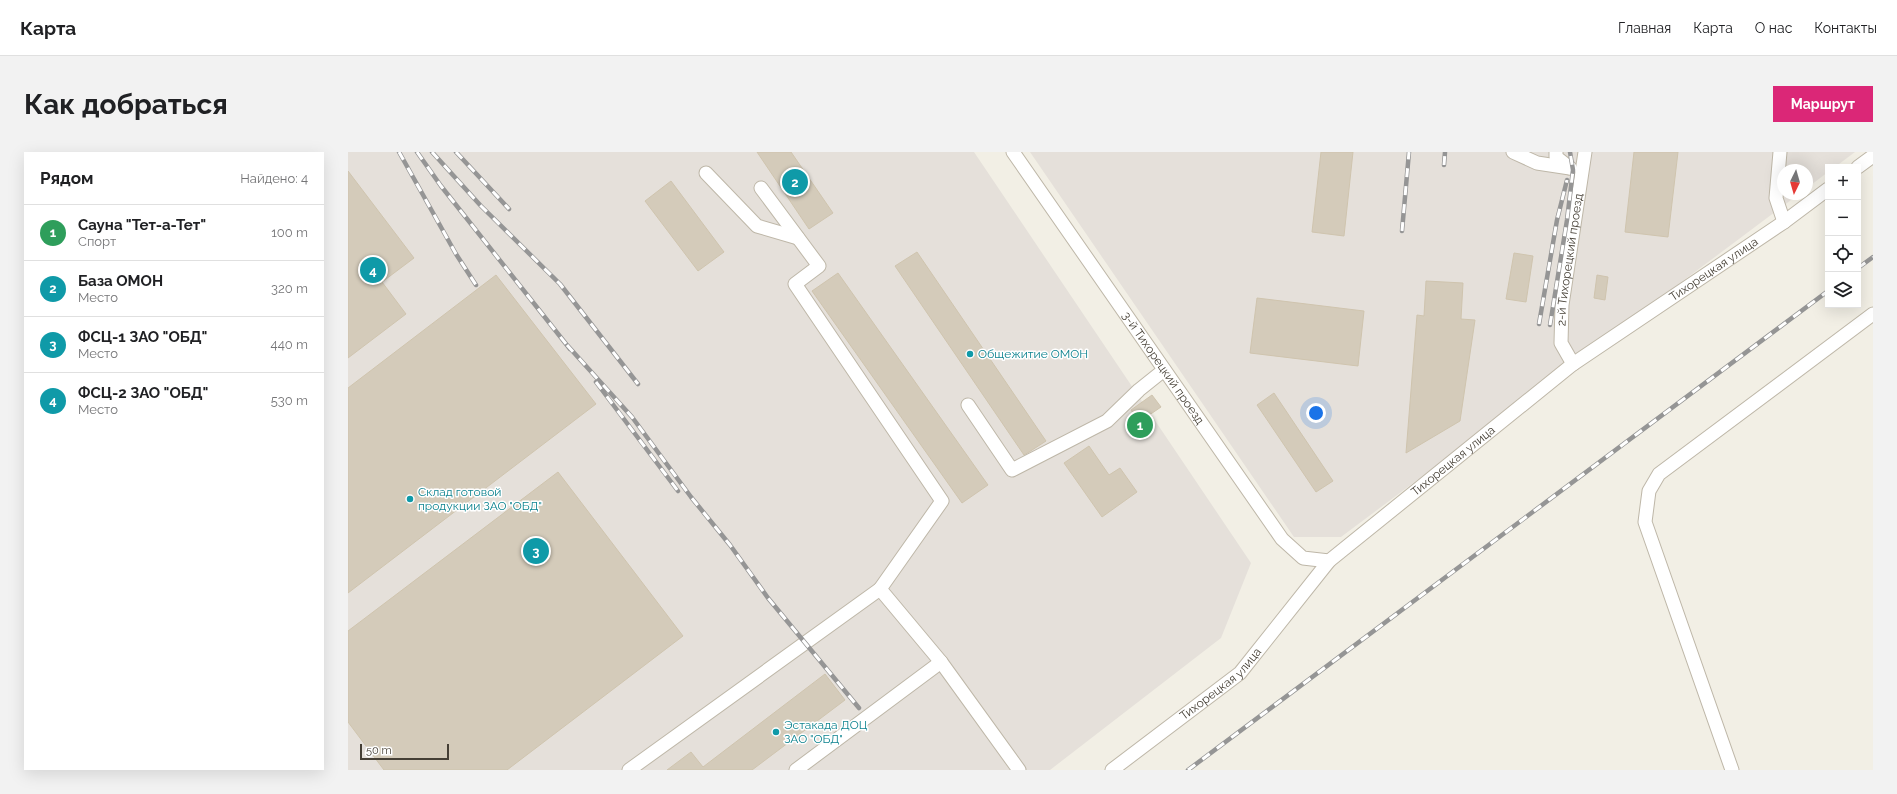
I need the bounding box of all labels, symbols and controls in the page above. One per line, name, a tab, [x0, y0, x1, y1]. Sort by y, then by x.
text: Карта	[20, 17, 76, 39]
text: Главная	[1618, 20, 1671, 36]
text: Карта	[1693, 20, 1733, 36]
text: О нас	[1755, 20, 1792, 36]
text: Контакты	[1814, 20, 1877, 36]
button: Маршрут	[1773, 86, 1873, 122]
text: Как добраться	[24, 88, 228, 121]
north arrow	[1777, 164, 1813, 200]
map controls	[1825, 164, 1861, 308]
button: +	[1825, 164, 1861, 200]
pin: 2	[782, 167, 808, 197]
text: Рядом	[40, 168, 93, 188]
text: Найдено: 4	[240, 171, 308, 186]
street label: 2-й Тихорецкий проезд	[1554, 193, 1586, 326]
button: −	[1825, 200, 1861, 236]
text: Сауна "Тет-а-Тет"	[78, 216, 206, 234]
text: 1	[50, 225, 56, 240]
text: 100 m	[271, 225, 308, 240]
text: Спорт	[78, 234, 116, 249]
street label: Тихорецкая улица	[1667, 234, 1761, 304]
button: locate	[1825, 236, 1861, 272]
pin: 4	[360, 255, 386, 285]
text: База ОМОН	[78, 272, 163, 290]
button: layers	[1825, 272, 1861, 308]
text: 2	[49, 281, 57, 296]
text: 320 m	[271, 281, 308, 296]
text: Место	[78, 290, 118, 305]
street label: 3-й Тихорецкий проезд	[1119, 309, 1207, 427]
text: ФСЦ-1 ЗАО "ОБД"	[78, 328, 207, 346]
text: 3	[49, 337, 57, 352]
text: 440 m	[271, 337, 308, 352]
text: Место	[78, 346, 118, 361]
place label: Общежитие ОМОН	[978, 347, 1088, 361]
marker: Общежитие ОМОН	[965, 349, 975, 359]
text: ФСЦ-2 ЗАО "ОБД"	[78, 384, 209, 402]
text: 4	[49, 393, 57, 408]
text: 530 m	[271, 393, 308, 408]
text: Место	[78, 402, 118, 417]
your location	[1306, 403, 1326, 423]
pin: 1	[1127, 410, 1153, 440]
street label: Тихорецкая улица	[1408, 423, 1498, 499]
place label: Склад готовой продукции ЗАО "ОБД"	[418, 485, 542, 513]
marker: Склад готовой продукции ЗАО "ОБД"	[405, 494, 415, 504]
pin: 3	[523, 536, 549, 566]
street label: Тихорецкая улица	[1177, 645, 1264, 723]
place label: Эстакада ДОЦ ЗАО "ОБД"	[784, 718, 868, 746]
marker: Эстакада ДОЦ ЗАО "ОБД"	[771, 727, 781, 737]
scale bar	[360, 742, 449, 761]
text: 50 m	[366, 744, 392, 757]

